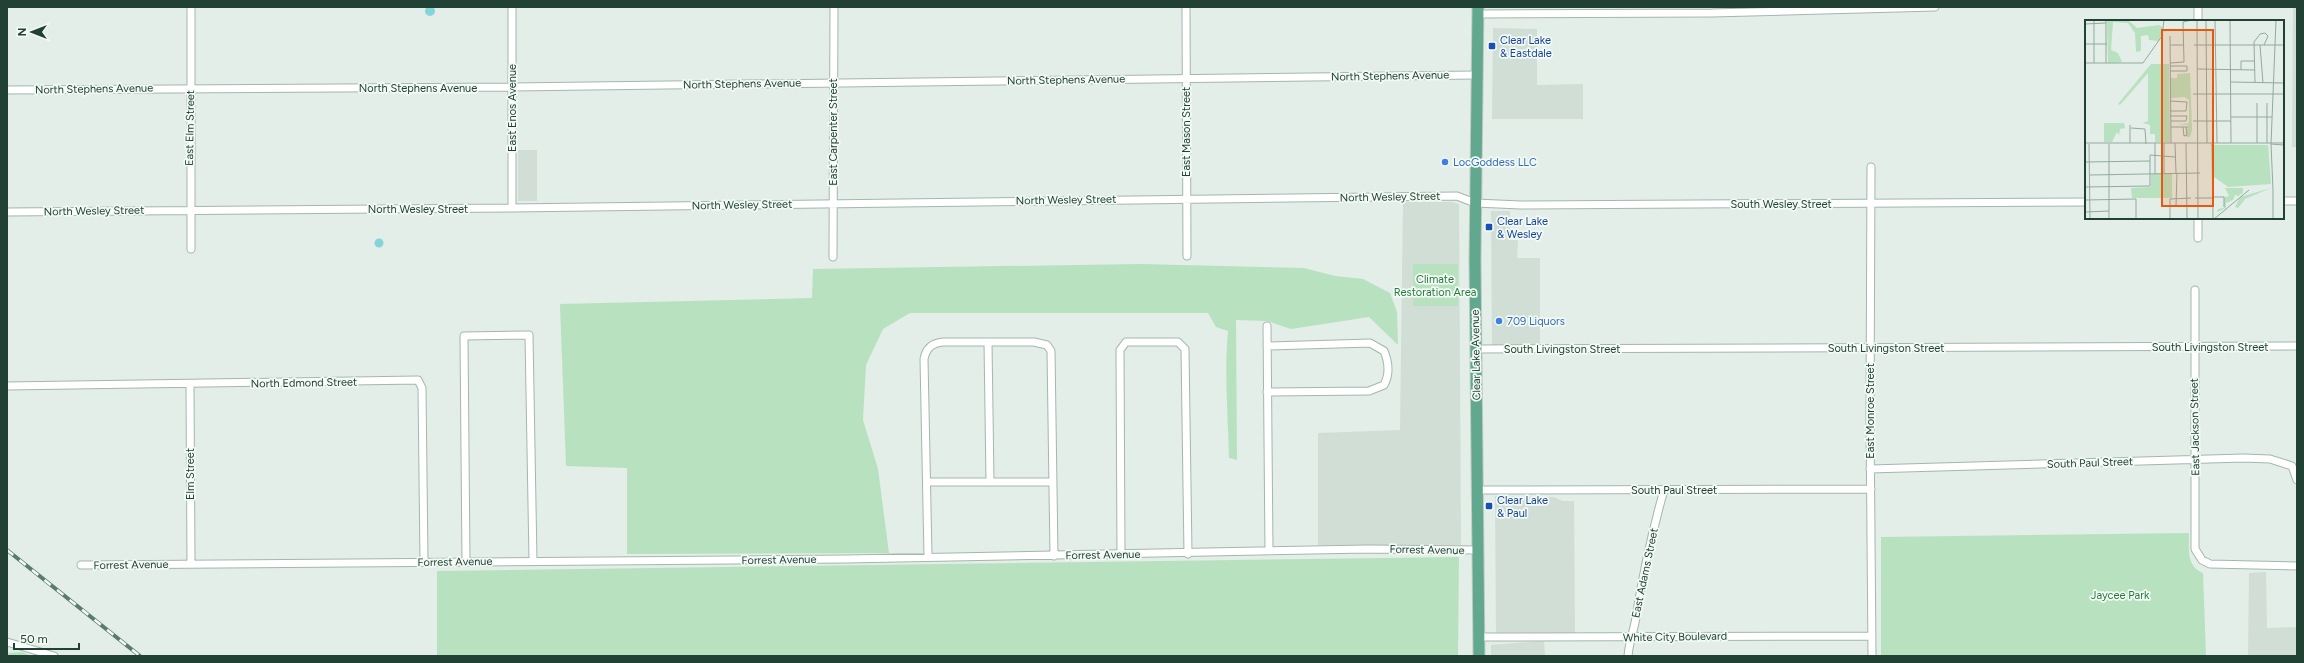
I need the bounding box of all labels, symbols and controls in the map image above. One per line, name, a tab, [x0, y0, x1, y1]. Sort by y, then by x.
north arrow	[12, 12, 52, 52]
inset map	[2085, 20, 2284, 219]
text: N	[16, 28, 29, 36]
place label: Clear Lake & Eastdale	[1500, 34, 1552, 60]
marker: Clear Lake & Eastdale	[1487, 41, 1497, 51]
street label: East Enos Avenue	[506, 64, 519, 152]
street label: North Stephens Avenue	[1331, 68, 1449, 84]
street label: North Stephens Avenue	[1007, 72, 1125, 88]
street label: North Stephens Avenue	[683, 76, 801, 92]
street label: East Carpenter Street	[827, 78, 840, 186]
street label: North Stephens Avenue	[35, 81, 153, 97]
street label: North Stephens Avenue	[359, 82, 477, 95]
street label: East Mason Street	[1180, 87, 1193, 177]
street label: East Elm Street	[183, 90, 197, 166]
place label: LocGoddess LLC	[1453, 156, 1537, 169]
marker: LocGoddess LLC	[1440, 157, 1450, 167]
street label: North Wesley Street	[1340, 190, 1440, 204]
street label: North Wesley Street	[1016, 193, 1116, 207]
street label: North Wesley Street	[692, 198, 792, 212]
street label: South Wesley Street	[1730, 198, 1832, 211]
street label: North Wesley Street	[368, 203, 468, 216]
street label: North Wesley Street	[44, 204, 144, 218]
place label: Clear Lake & Wesley	[1497, 215, 1548, 241]
marker: Clear Lake & Wesley	[1484, 222, 1494, 232]
park label: Climate Restoration Area	[1394, 273, 1476, 299]
street label: Clear Lake Avenue	[1469, 309, 1483, 401]
place label: 709 Liquors	[1507, 315, 1565, 328]
marker: 709 Liquors	[1494, 316, 1504, 326]
street label: South Livingston Street	[2152, 341, 2268, 354]
street label: South Livingston Street	[1828, 342, 1944, 355]
street label: South Livingston Street	[1504, 343, 1620, 356]
street label: East Monroe Street	[1864, 363, 1877, 459]
street label: North Edmond Street	[251, 376, 357, 390]
street label: East Jackson Street	[2188, 378, 2202, 476]
street label: Elm Street	[184, 448, 197, 500]
street label: South Paul Street	[2047, 455, 2133, 471]
street label: South Paul Street	[1631, 484, 1717, 497]
place label: Clear Lake & Paul	[1497, 494, 1548, 520]
marker: Clear Lake & Paul	[1484, 501, 1494, 511]
street label: East Adams Street	[1629, 527, 1661, 619]
street label: Forrest Avenue	[1389, 543, 1465, 557]
street label: Forrest Avenue	[1065, 548, 1141, 562]
street label: Forrest Avenue	[741, 553, 817, 567]
street label: Forrest Avenue	[417, 555, 493, 569]
street label: Forrest Avenue	[93, 558, 169, 572]
park label: Jaycee Park	[2091, 589, 2150, 602]
scale bar	[14, 625, 79, 651]
street label: White City Boulevard	[1623, 630, 1727, 644]
text: 50 m	[20, 632, 48, 646]

